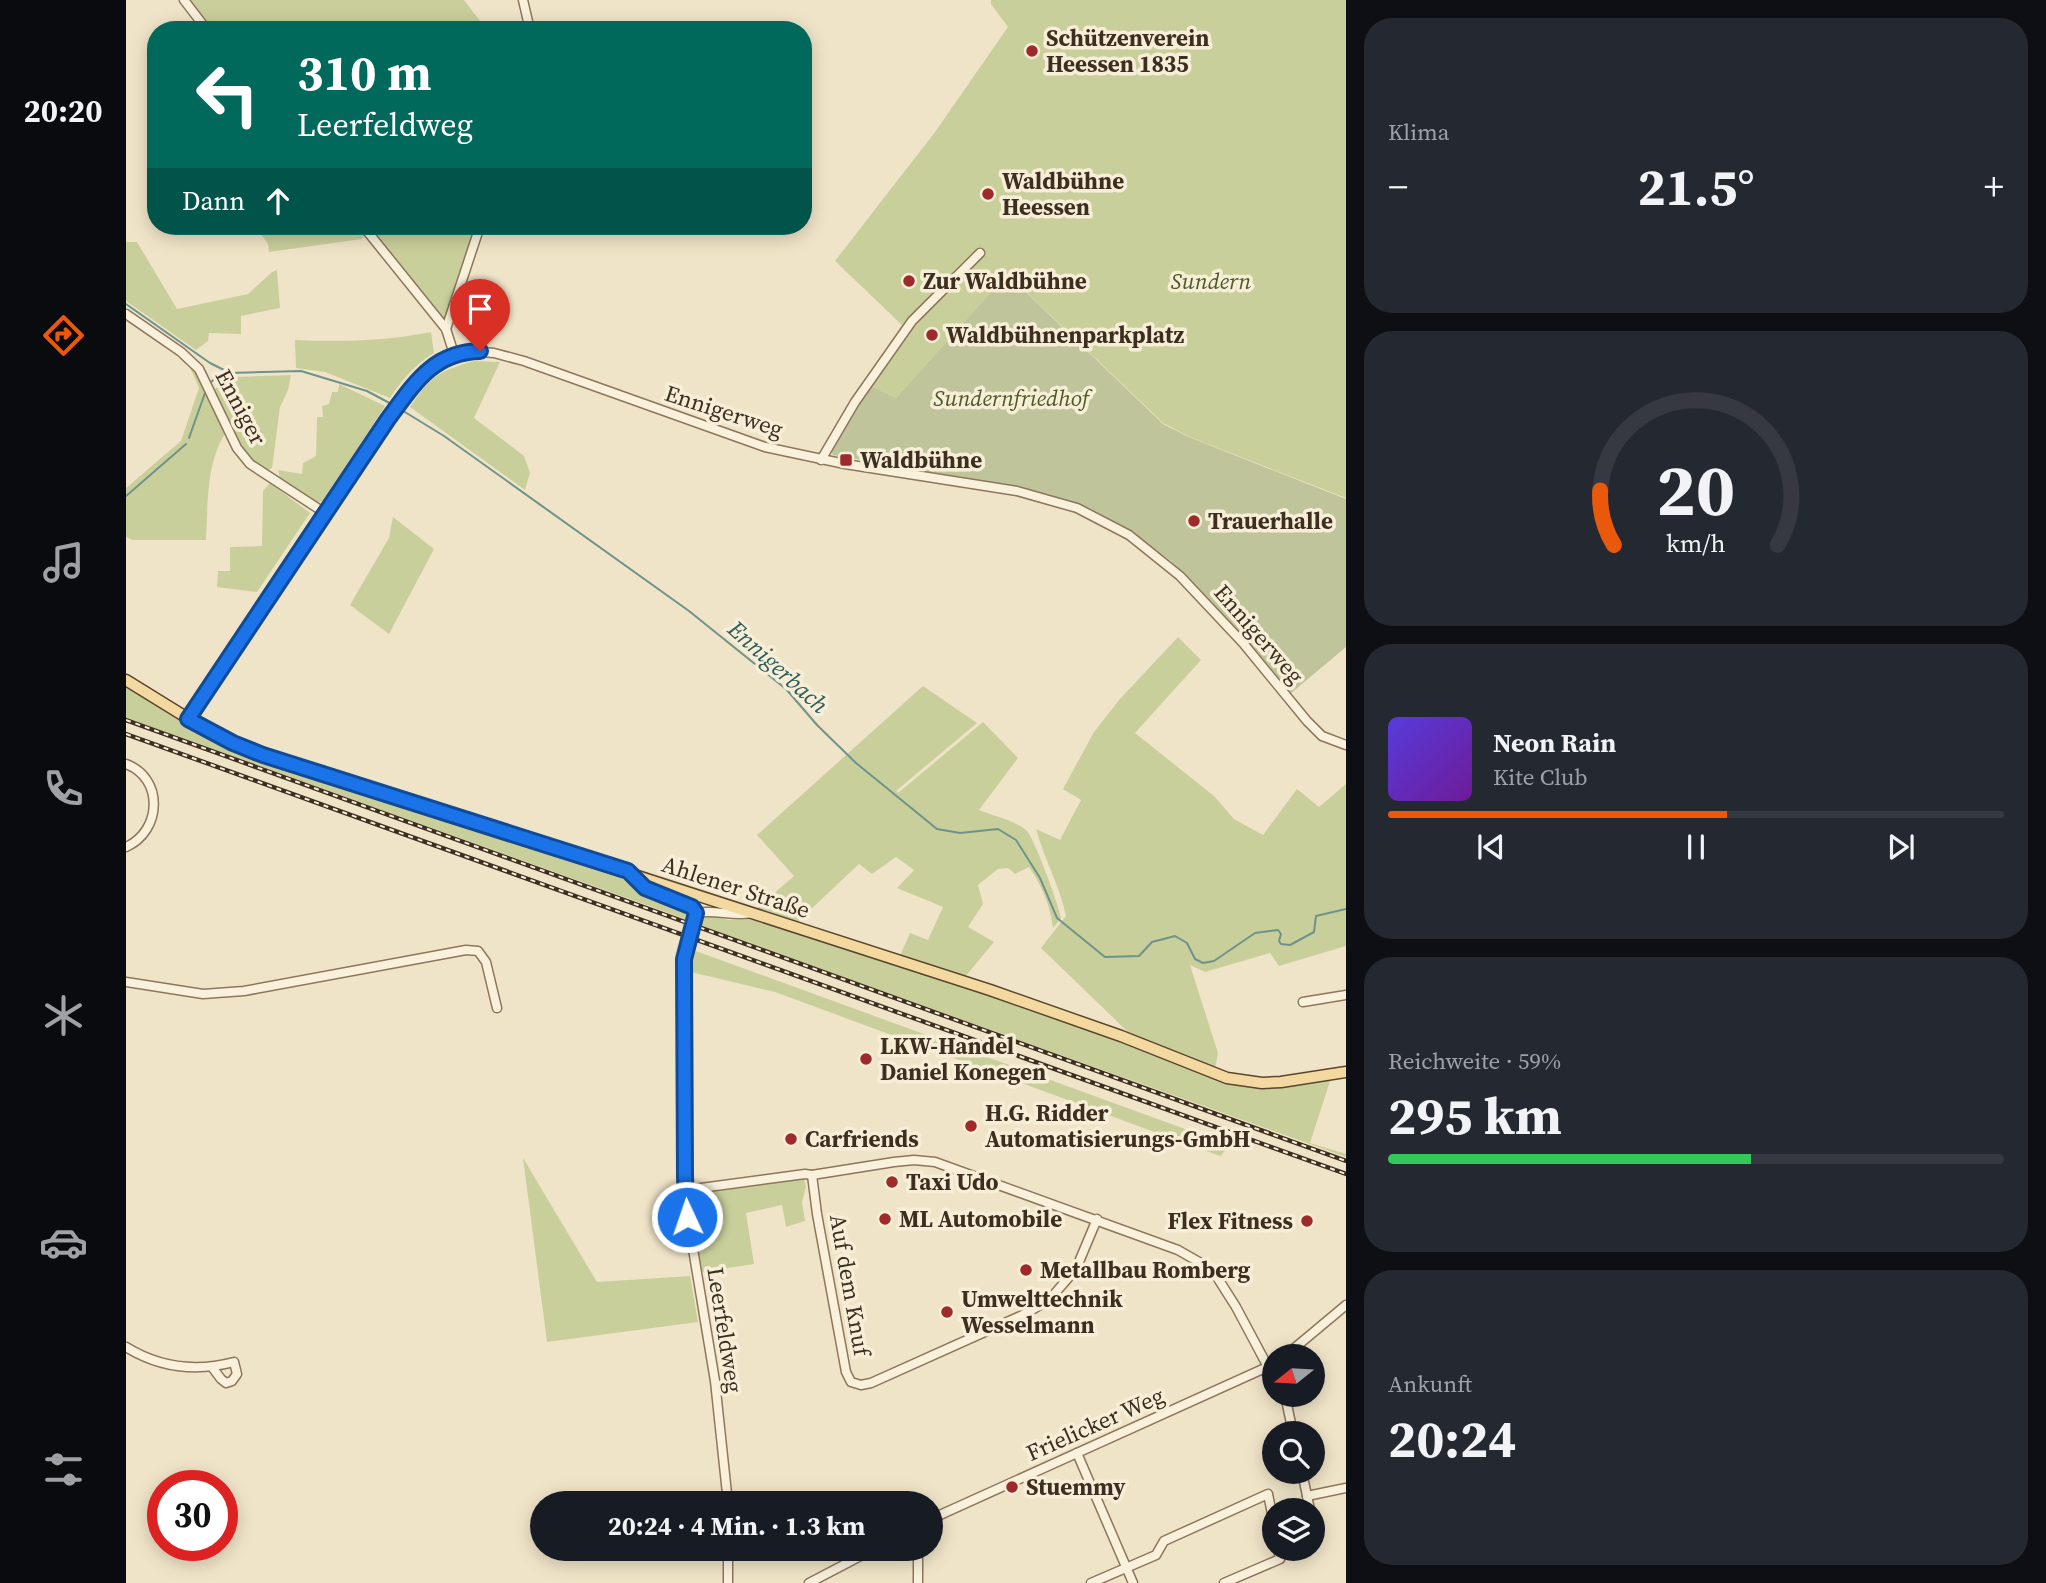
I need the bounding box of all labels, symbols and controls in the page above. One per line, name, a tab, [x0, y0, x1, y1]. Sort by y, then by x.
place label: Schützenverein Heessen 1835	[1046, 22, 1209, 80]
text: 310 m	[297, 39, 432, 106]
marker: Schützenverein Heessen 1835	[1024, 43, 1040, 59]
icon: left	[182, 49, 273, 140]
text: 20:20	[24, 89, 102, 133]
text: Leerfeldweg	[297, 103, 473, 147]
text: Klima	[1388, 116, 1449, 148]
text: 21.5°	[1637, 151, 1755, 222]
text: −	[1388, 161, 1408, 213]
text: +	[1984, 161, 2004, 213]
place label: Waldbühne Heessen	[1002, 165, 1124, 223]
icon: ahead	[259, 182, 297, 220]
text: Dann	[182, 183, 245, 219]
marker: Waldbühne Heessen	[980, 186, 996, 202]
place label: Zur Waldbühne	[923, 265, 1087, 297]
park label: Sundern	[1171, 265, 1251, 297]
marker: Zur Waldbühne	[901, 273, 917, 289]
pin	[450, 279, 510, 351]
icon: arrive	[461, 290, 499, 328]
icon: directions	[39, 311, 88, 360]
place label: Waldbühnenparkplatz	[946, 319, 1184, 351]
marker: Waldbühnenparkplatz	[924, 327, 940, 343]
street label: Enniger	[208, 363, 274, 451]
street label: Ennigerweg	[661, 377, 787, 445]
park label: Sundernfriedhof	[933, 382, 1093, 414]
text: 20	[1657, 440, 1735, 539]
place label: Waldbühne	[860, 444, 982, 476]
marker: Waldbühne	[838, 452, 854, 468]
place label: Trauerhalle	[1208, 505, 1333, 537]
marker: Trauerhalle	[1186, 513, 1202, 529]
text: km/h	[1666, 525, 1726, 559]
icon: music	[39, 538, 88, 587]
street label: Ennigerweg	[1207, 577, 1311, 691]
water label: Ennigerbach	[720, 612, 836, 721]
text: Neon Rain	[1493, 725, 1616, 761]
text: Kite Club	[1493, 761, 1588, 793]
icon: phone	[39, 764, 88, 813]
icon: previous	[1472, 828, 1510, 866]
icon: pause	[1677, 828, 1715, 866]
icon: next	[1882, 828, 1920, 866]
street label: Ahlener Straße	[658, 848, 814, 926]
icon: climate	[39, 991, 88, 1040]
place label: LKW-Handel Daniel Konegen	[880, 1030, 1046, 1088]
text: Reichweite · 59%	[1388, 1045, 1561, 1077]
marker: LKW-Handel Daniel Konegen	[858, 1051, 874, 1067]
text: 295 km	[1388, 1080, 1562, 1151]
place label: H.G. Ridder Automatisierungs-GmbH	[985, 1097, 1250, 1155]
marker: H.G. Ridder Automatisierungs-GmbH	[963, 1118, 979, 1134]
place label: Carfriends	[805, 1123, 919, 1155]
marker: Carfriends	[783, 1131, 799, 1147]
place label: Taxi Udo	[906, 1166, 999, 1198]
marker: Taxi Udo	[884, 1174, 900, 1190]
position arrow	[650, 1180, 724, 1254]
place label: ML Automobile	[899, 1203, 1062, 1235]
place label: Flex Fitness	[1168, 1205, 1293, 1237]
marker: ML Automobile	[877, 1211, 893, 1227]
street label: Auf dem Knuf	[822, 1212, 879, 1360]
marker: Flex Fitness	[1299, 1213, 1315, 1229]
icon: car	[39, 1218, 88, 1267]
place label: Metallbau Romberg	[1040, 1254, 1251, 1286]
marker: Metallbau Romberg	[1018, 1262, 1034, 1278]
street label: Leerfeldweg	[699, 1265, 751, 1395]
place label: Umwelttechnik Wesselmann	[961, 1283, 1123, 1341]
marker: Umwelttechnik Wesselmann	[939, 1304, 955, 1320]
north arrow	[1262, 1344, 1325, 1407]
map controls	[1262, 1344, 1325, 1561]
text: Ankunft	[1388, 1368, 1472, 1400]
street label: Frielicker Weg	[1021, 1379, 1169, 1469]
text: 20:24	[1388, 1403, 1516, 1474]
button: search	[1262, 1421, 1325, 1484]
icon: filters	[39, 1445, 88, 1494]
speed limit sign: 30	[147, 1470, 238, 1561]
place label: Stuemmy	[1026, 1471, 1126, 1503]
marker: Stuemmy	[1004, 1479, 1020, 1495]
button: layers	[1262, 1498, 1325, 1561]
text: 20:24 · 4 Min. · 1.3 km	[608, 1508, 865, 1544]

